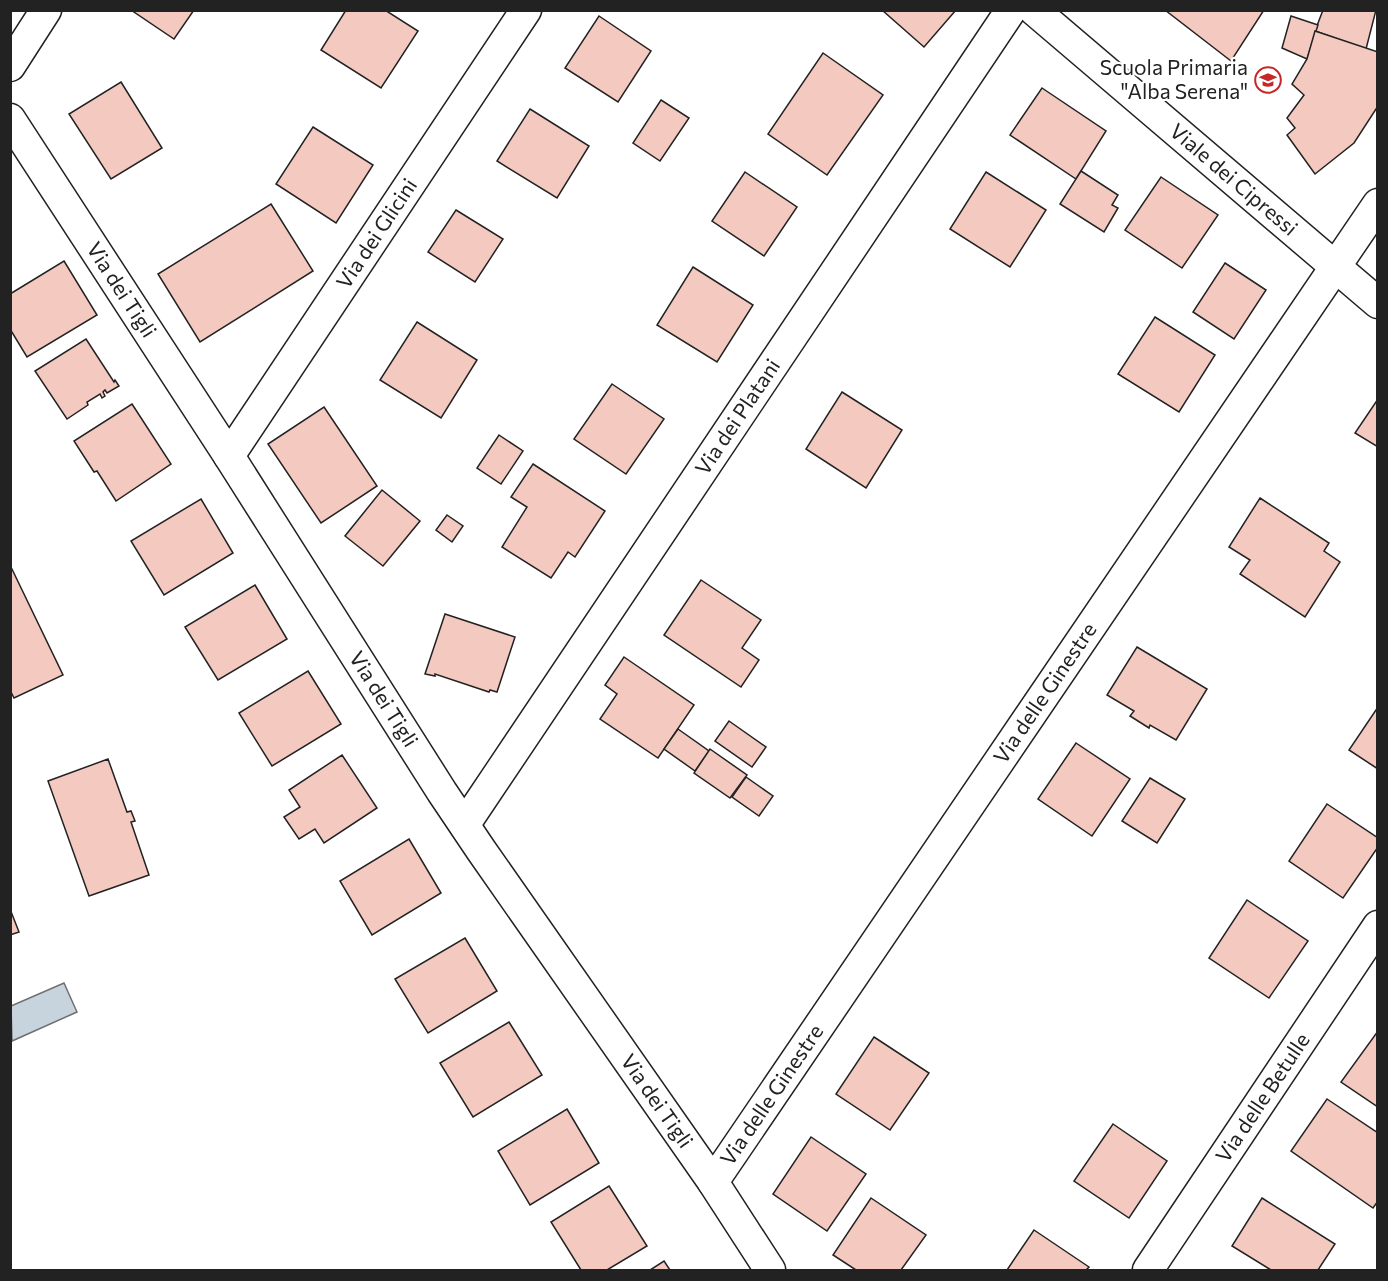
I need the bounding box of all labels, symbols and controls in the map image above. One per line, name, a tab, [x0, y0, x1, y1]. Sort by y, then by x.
place label: Scuola Primaria "Alba Serena"	[1100, 54, 1248, 103]
school or university icon: Scuola Primaria "Alba Serena"	[1253, 65, 1283, 95]
street label: Viale dei Cipressi	[1166, 117, 1303, 240]
street label: Via dei Glicini	[330, 173, 421, 293]
street label: Via dei Tigli	[82, 237, 162, 342]
street label: Via dei Platani	[689, 354, 784, 479]
street label: Via delle Ginestre	[987, 617, 1101, 768]
street label: Via dei Tigli	[345, 646, 424, 751]
street label: Via delle Ginestre	[714, 1019, 828, 1170]
street label: Via delle Betulle	[1210, 1028, 1314, 1167]
street label: Via dei Tigli	[616, 1049, 699, 1152]

